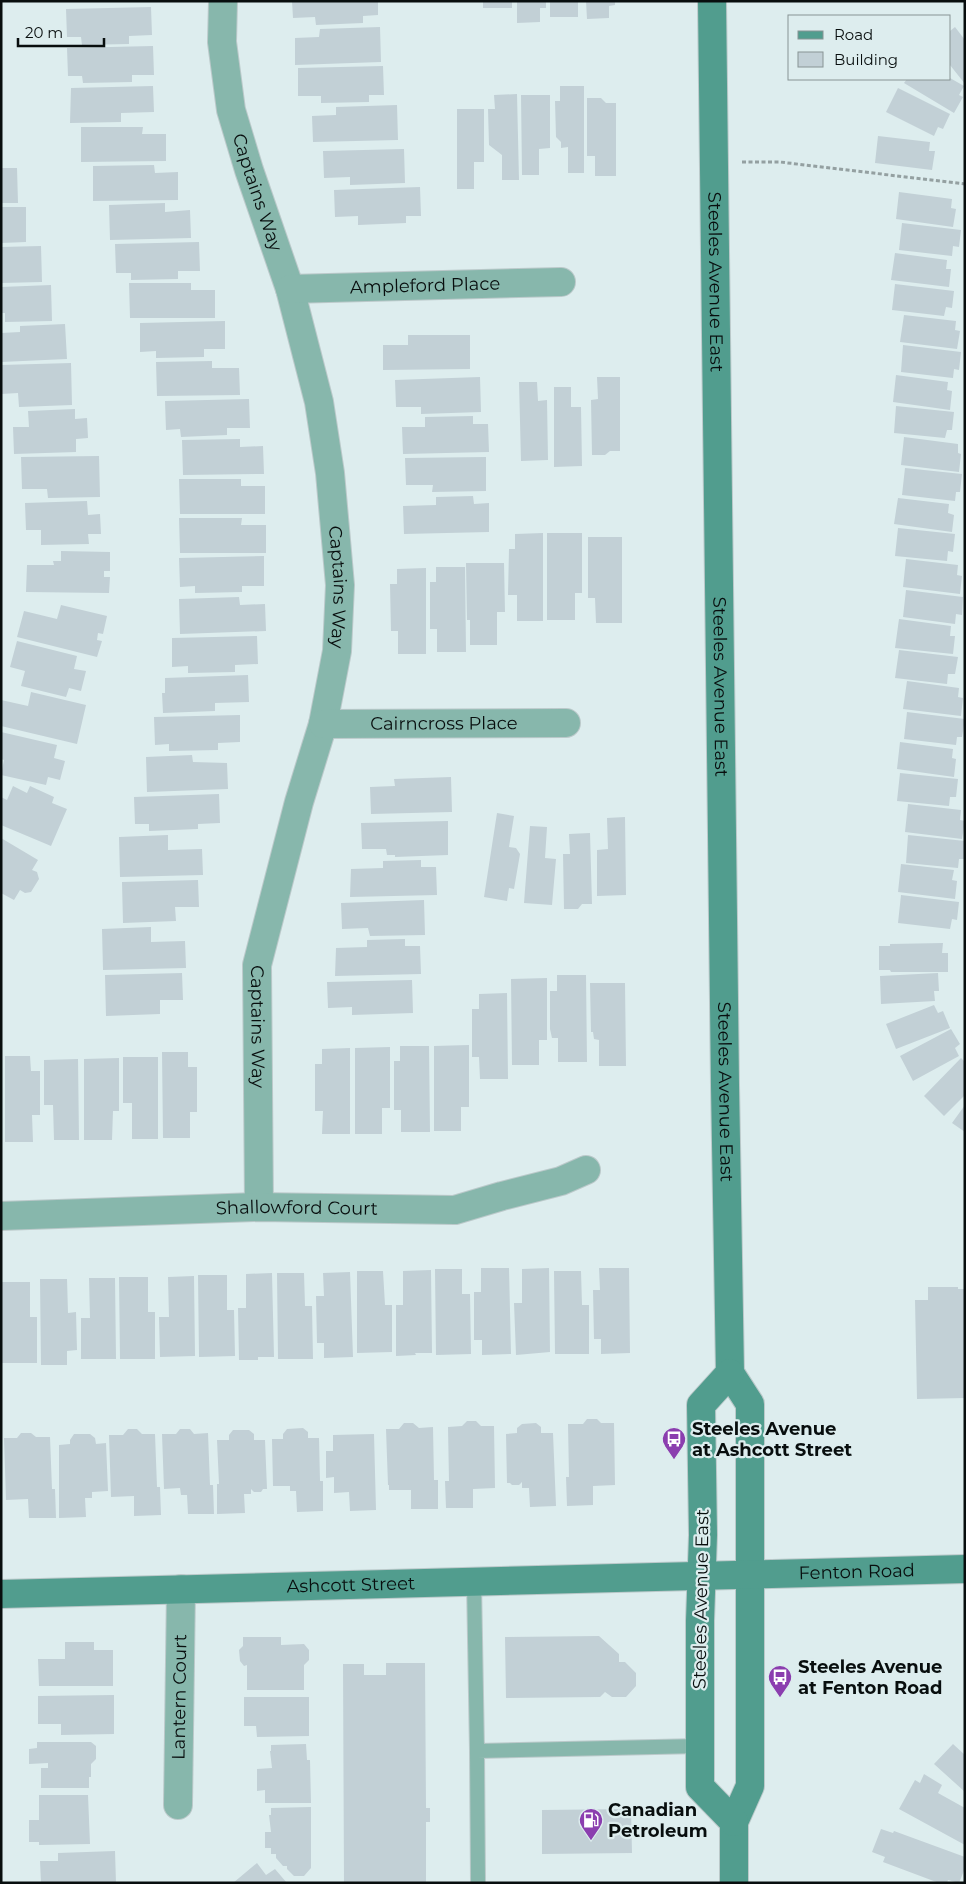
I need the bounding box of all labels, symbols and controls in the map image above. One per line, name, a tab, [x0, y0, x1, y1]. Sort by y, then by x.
scale bar	[18, 15, 104, 47]
legend	[788, 15, 951, 80]
text: 20 m	[25, 23, 63, 42]
text: Road	[834, 25, 873, 44]
text: Building	[834, 50, 898, 69]
street label: Captains Way	[228, 131, 287, 254]
street label: Steeles Avenue East	[703, 192, 727, 372]
street label: Ampleford Place	[349, 273, 501, 298]
street label: Captains Way	[324, 525, 351, 649]
street label: Steeles Avenue East	[708, 597, 732, 777]
street label: Cairncross Place	[370, 712, 518, 735]
street label: Captains Way	[246, 965, 269, 1088]
street label: Steeles Avenue East	[713, 1002, 738, 1182]
street label: Shallowford Court	[215, 1196, 378, 1220]
place label: Steeles Avenue at Ashcott Street	[692, 1418, 852, 1461]
bus stop icon: Steeles Avenue at Ashcott Street	[661, 1426, 687, 1460]
street label: Steeles Avenue East	[688, 1509, 714, 1689]
street label: Fenton Road	[798, 1559, 915, 1584]
street label: Ashcott Street	[286, 1572, 415, 1598]
street label: Lantern Court	[168, 1634, 191, 1760]
place label: Steeles Avenue at Fenton Road	[798, 1656, 942, 1699]
bus stop icon: Steeles Avenue at Fenton Road	[767, 1664, 793, 1698]
place label: Canadian Petroleum	[608, 1799, 708, 1842]
fuel station icon: Canadian Petroleum	[578, 1807, 604, 1841]

